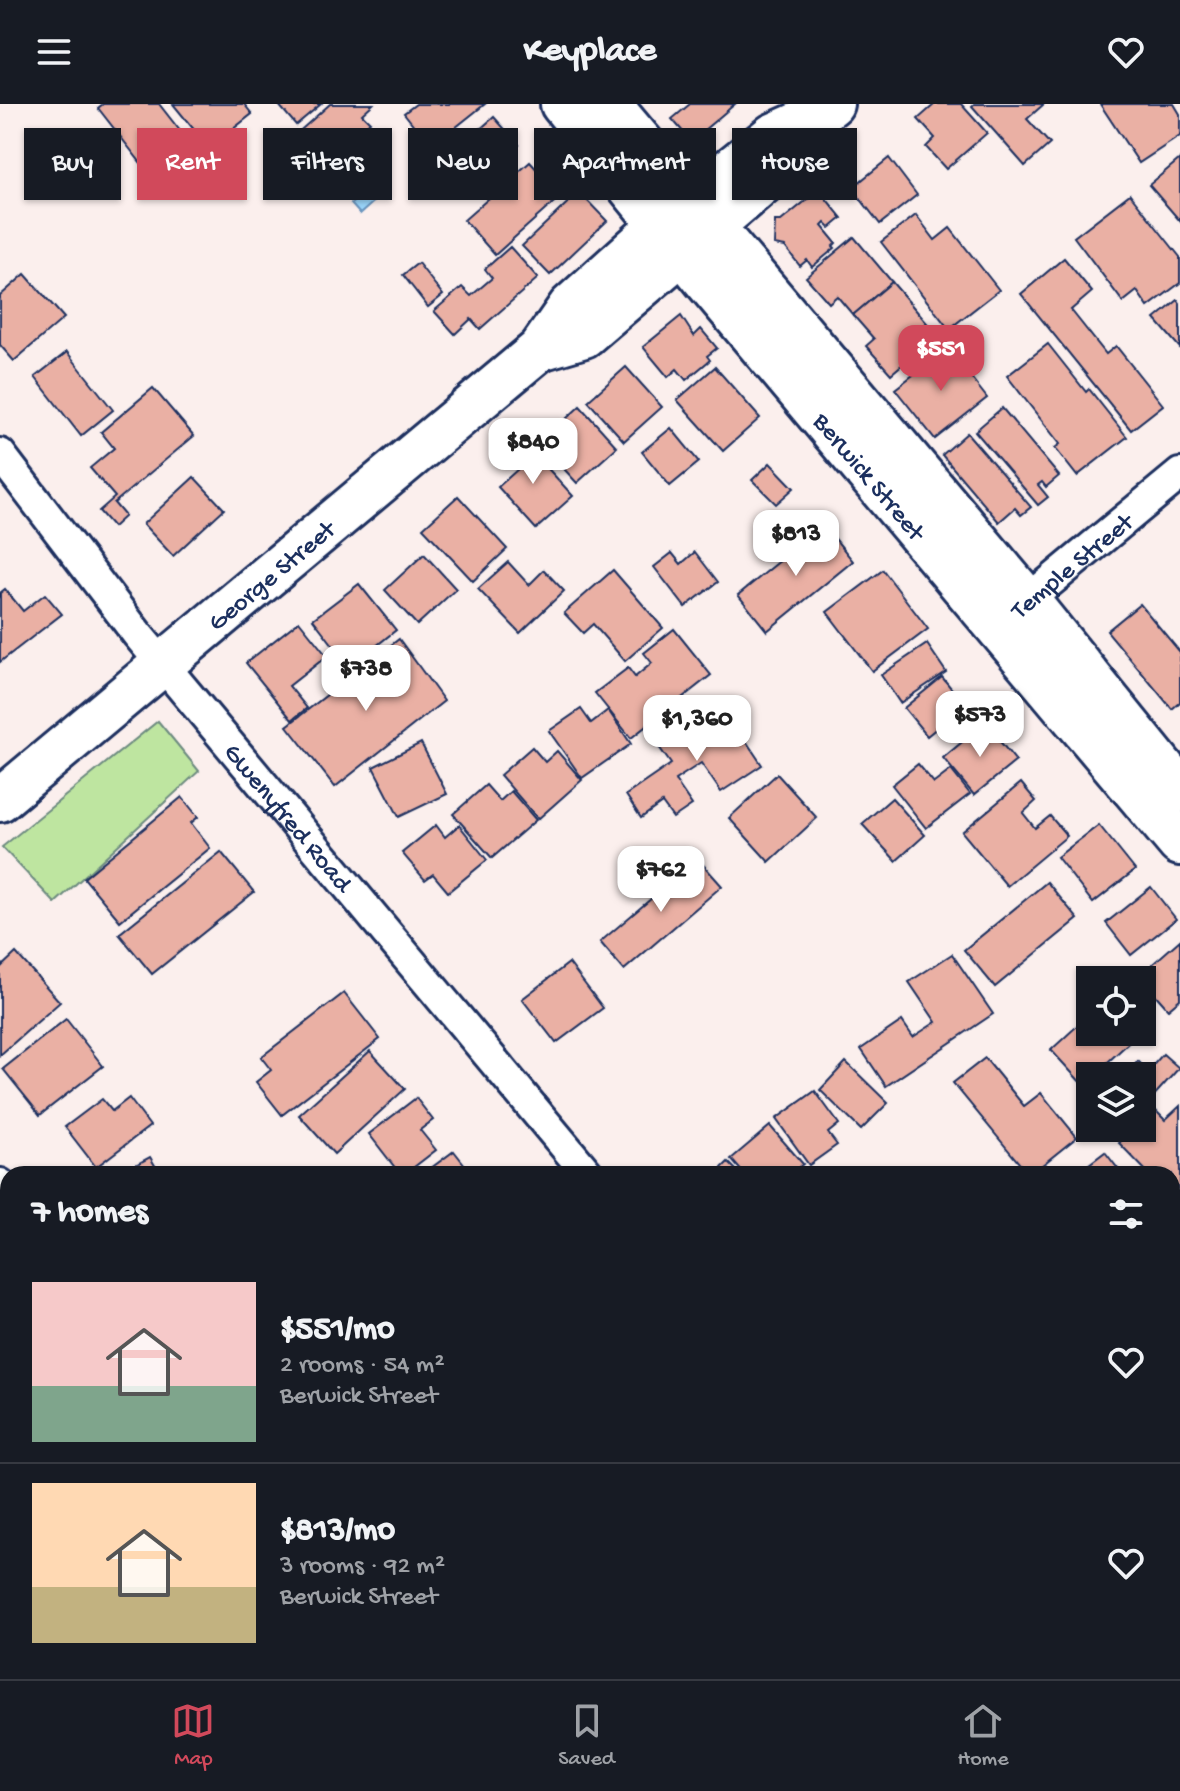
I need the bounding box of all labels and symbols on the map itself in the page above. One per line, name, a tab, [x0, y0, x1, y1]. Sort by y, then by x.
pin: $551	[894, 325, 988, 393]
street label: Berwick Street	[804, 407, 931, 550]
pin: $840	[486, 418, 580, 486]
street label: Temple Street	[1004, 507, 1143, 629]
pin: $813	[749, 510, 843, 578]
street label: George Street	[203, 514, 345, 640]
pin: $738	[319, 645, 413, 713]
pin: $573	[933, 691, 1027, 759]
pin: $1,360	[632, 695, 762, 763]
street label: Gwenyfred Road	[215, 739, 358, 901]
pin: $762	[614, 846, 708, 914]

